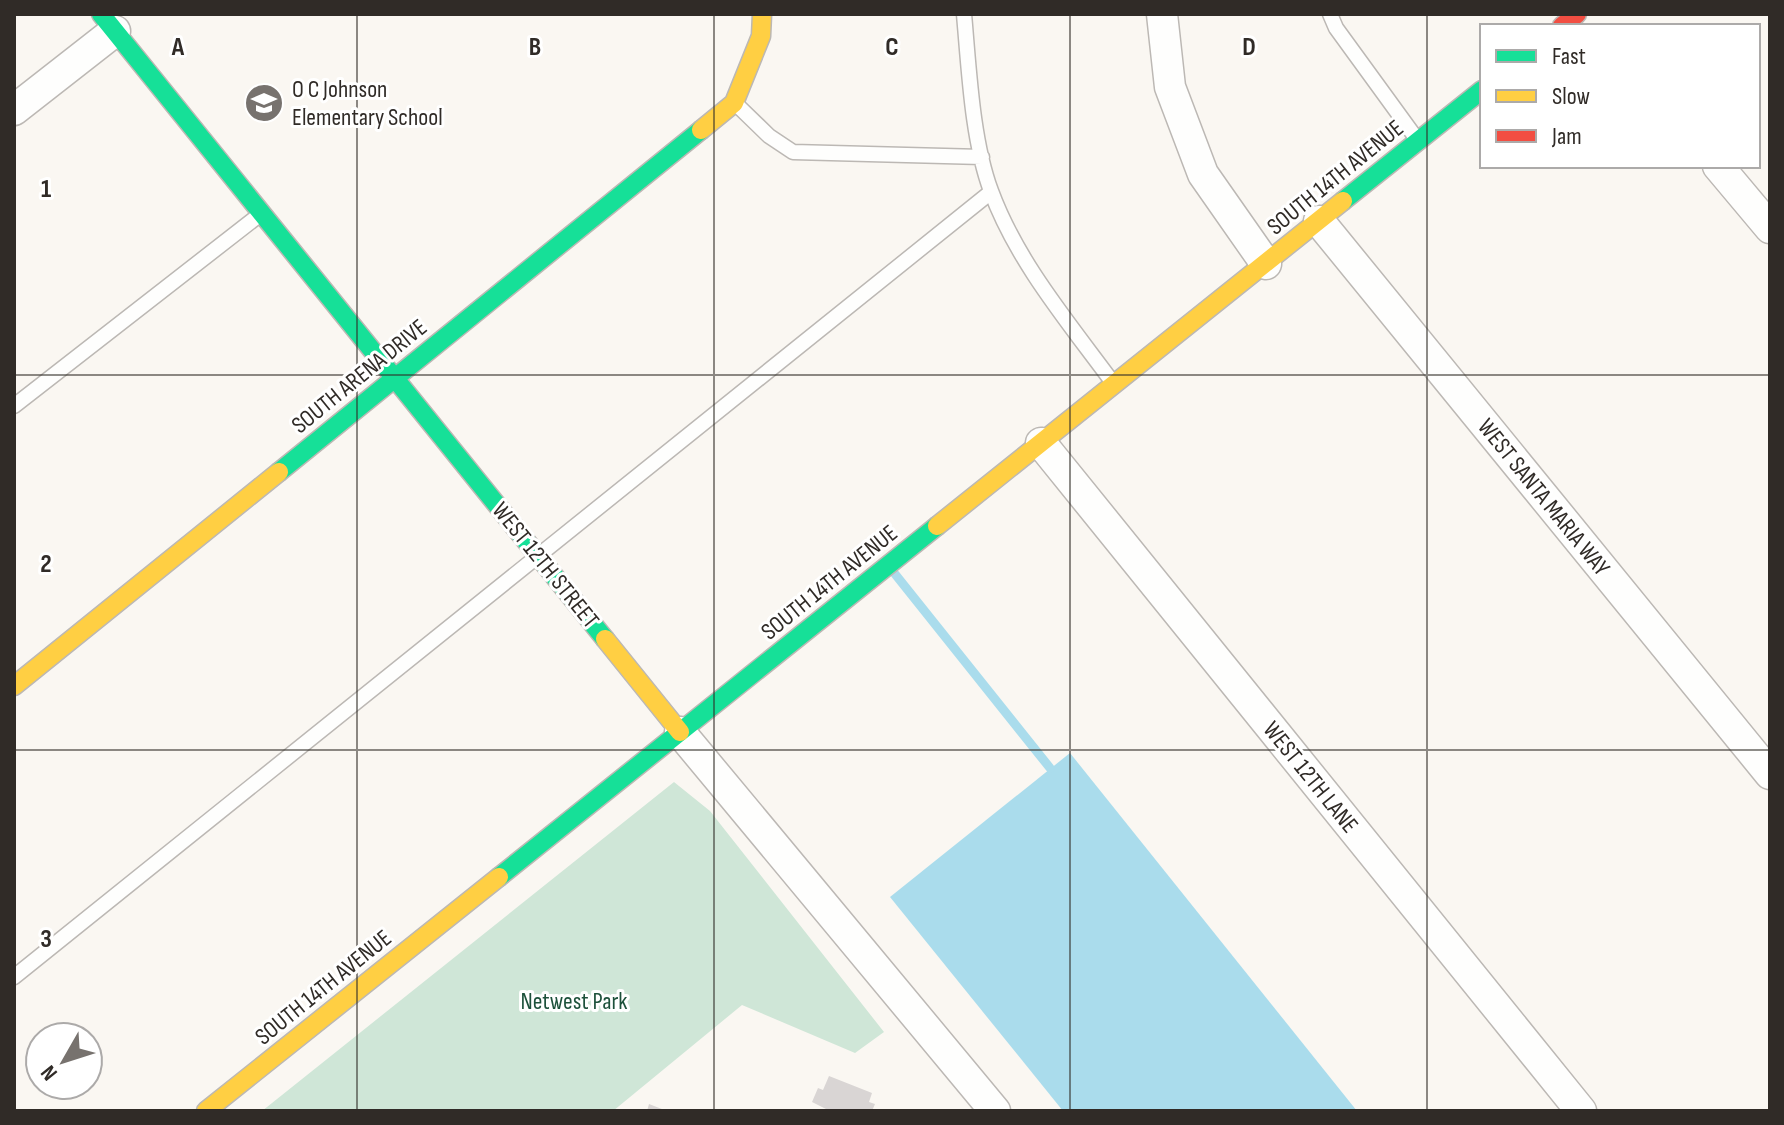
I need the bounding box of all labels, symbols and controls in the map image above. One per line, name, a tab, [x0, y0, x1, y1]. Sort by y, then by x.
legend	[1480, 24, 1760, 168]
text: A	[171, 32, 185, 63]
text: B	[529, 32, 541, 63]
text: C	[885, 32, 899, 63]
text: D	[1242, 32, 1256, 63]
text: Fast	[1552, 42, 1586, 71]
place label: O C Johnson Elementary School	[292, 75, 443, 132]
school or university icon: O C Johnson Elementary School	[243, 82, 285, 124]
text: Slow	[1552, 82, 1590, 111]
street label: SOUTH 14TH AVENUE	[1261, 114, 1409, 241]
text: Jam	[1551, 122, 1582, 151]
text: 1	[41, 174, 51, 205]
street label: SOUTH ARENA DRIVE	[286, 313, 433, 440]
street label: WEST SANTA MARIA WAY	[1471, 413, 1616, 582]
street label: WEST 12TH STREET	[486, 496, 605, 634]
street label: SOUTH 14TH AVENUE	[755, 519, 903, 646]
text: 2	[40, 549, 52, 580]
street label: WEST 12TH LANE	[1257, 716, 1364, 839]
text: 3	[40, 924, 52, 955]
street label: SOUTH 14TH AVENUE	[249, 924, 397, 1051]
park label: Netwest Park	[520, 987, 628, 1016]
north arrow	[24, 1021, 104, 1101]
text: N	[35, 1060, 64, 1086]

